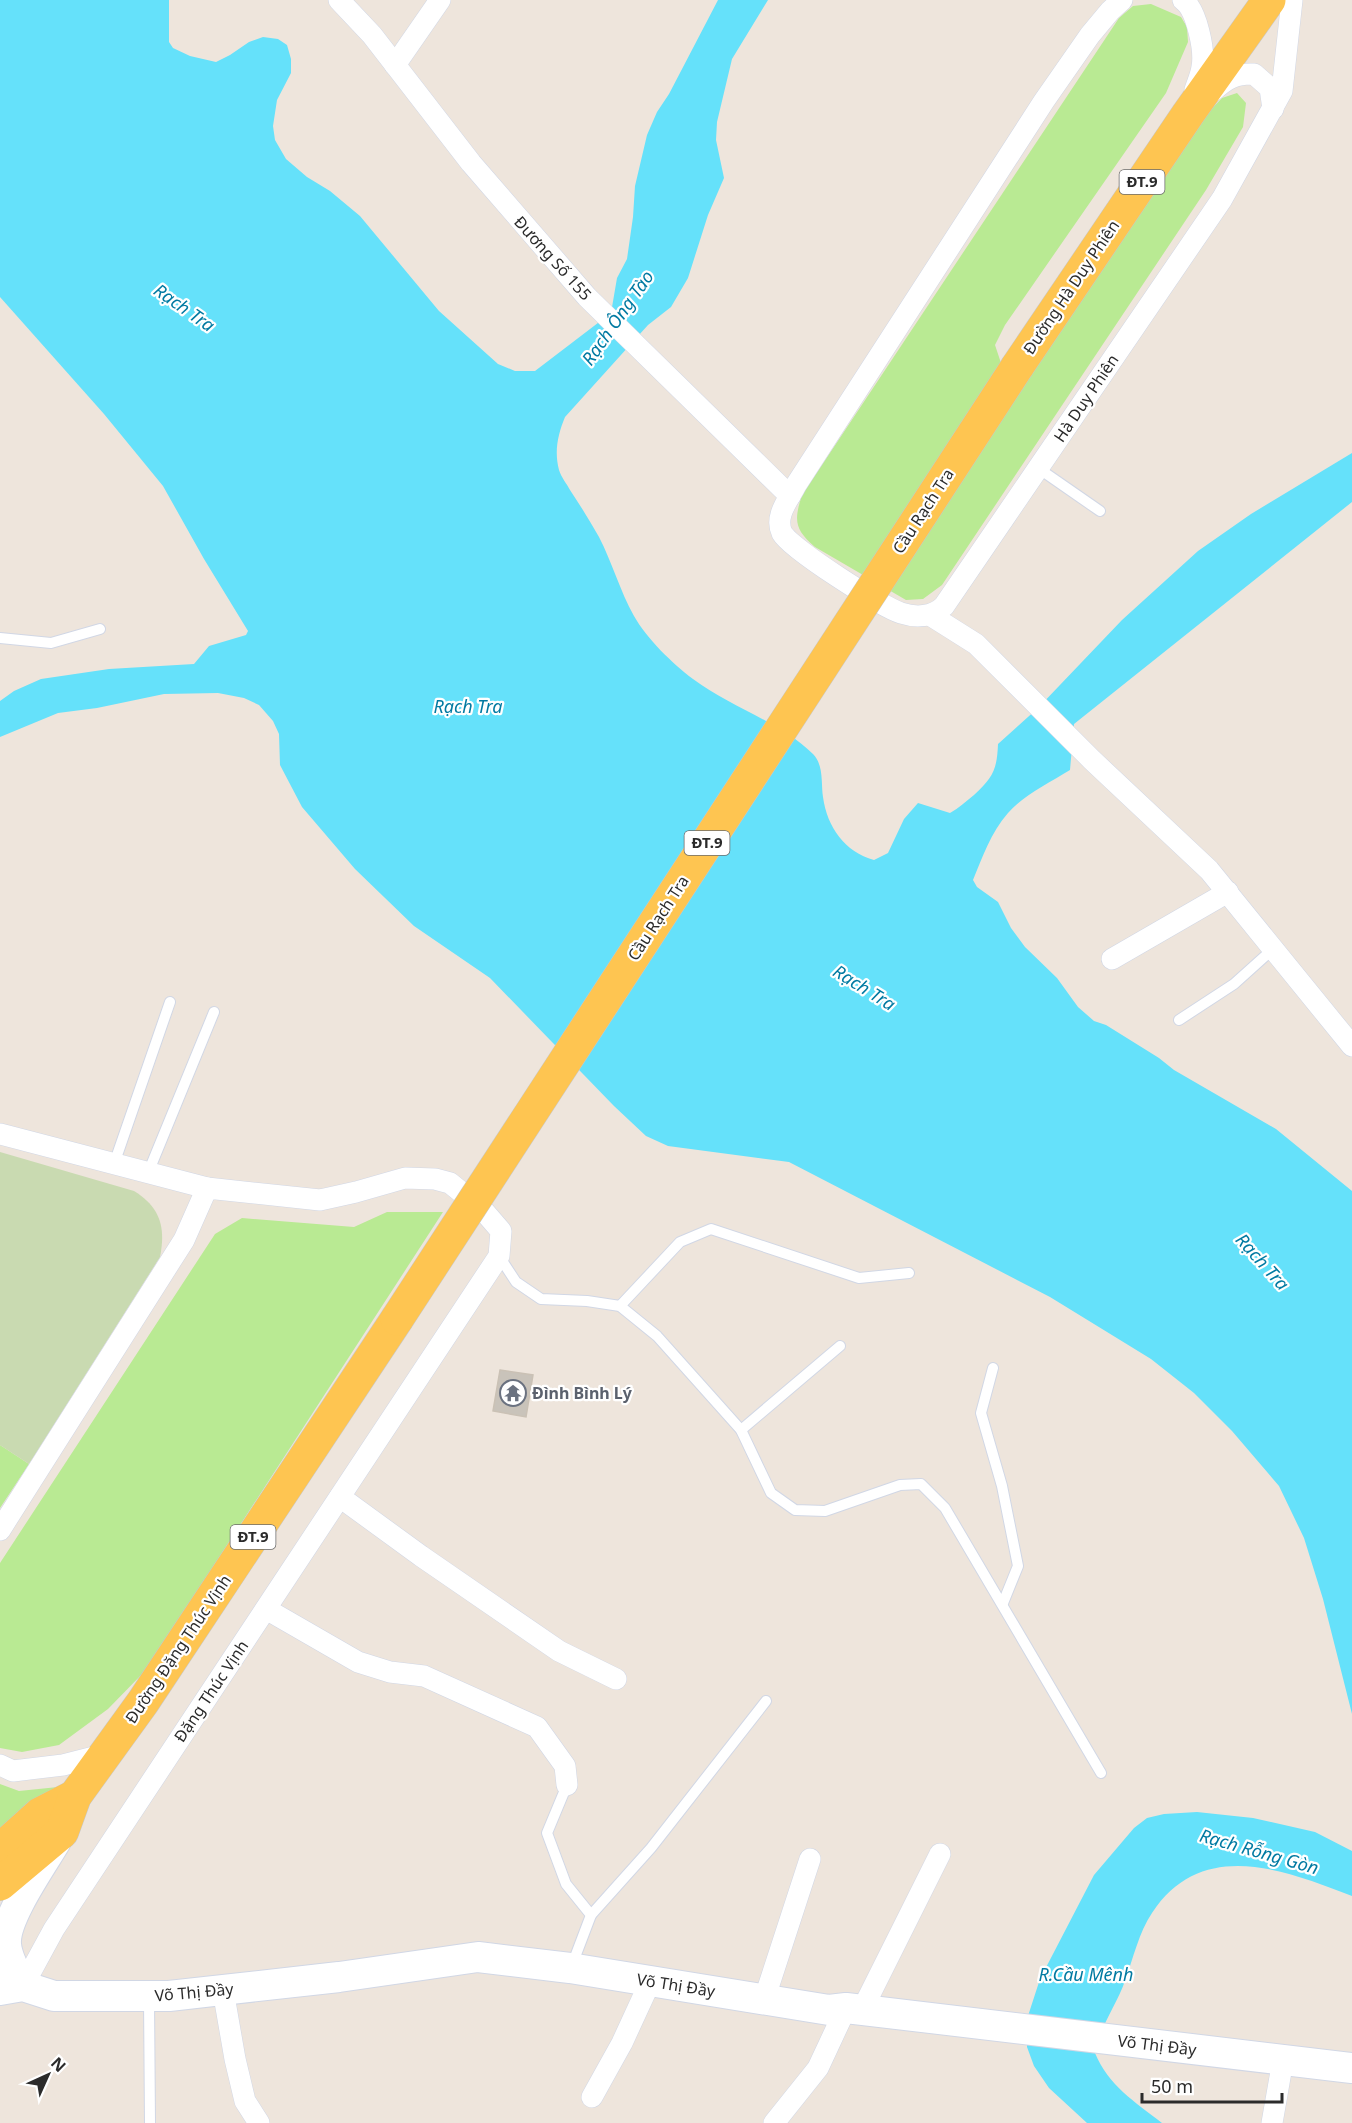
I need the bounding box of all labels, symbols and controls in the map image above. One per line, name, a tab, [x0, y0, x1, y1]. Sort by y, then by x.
road number: ĐT.9	[1120, 170, 1164, 194]
street label: Đương Số 155	[509, 211, 597, 305]
street label: Đường Hà Duy Phiên	[1018, 215, 1124, 359]
water label: Rạch Ông Tào	[576, 265, 659, 370]
water label: Rạch Tra	[149, 278, 220, 337]
street label: Hà Duy Phiên	[1049, 350, 1123, 446]
street label: Cầu Rạch Tra	[887, 464, 959, 558]
water label: Rạch Tra	[434, 694, 502, 718]
road number: ĐT.9	[684, 831, 730, 855]
street label: Cầu Rạch Tra	[622, 871, 694, 965]
water label: Rạch Tra	[829, 959, 900, 1016]
water label: Rạch Tra	[1231, 1228, 1295, 1295]
temple icon: Đình Bình Lý	[498, 1378, 528, 1408]
place label: Đình Bình Lý	[532, 1382, 633, 1404]
road number: ĐT.9	[230, 1525, 276, 1549]
street label: Đường Đặng Thúc Vịnh	[121, 1571, 235, 1727]
street label: Đặng Thúc Vịnh	[170, 1636, 252, 1746]
water label: Rạch Rỗng Gòn	[1197, 1823, 1321, 1879]
water label: R.Cầu Mênh	[1039, 1962, 1133, 1986]
street label: Võ Thị Đầy	[635, 1968, 718, 2002]
street label: Võ Thị Đầy	[154, 1978, 235, 2006]
street label: Võ Thị Đầy	[1116, 2029, 1198, 2061]
north arrow	[18, 2045, 78, 2105]
text: N	[46, 2052, 71, 2077]
scale bar	[1142, 2066, 1282, 2104]
text: 50 m	[1151, 2074, 1193, 2098]

